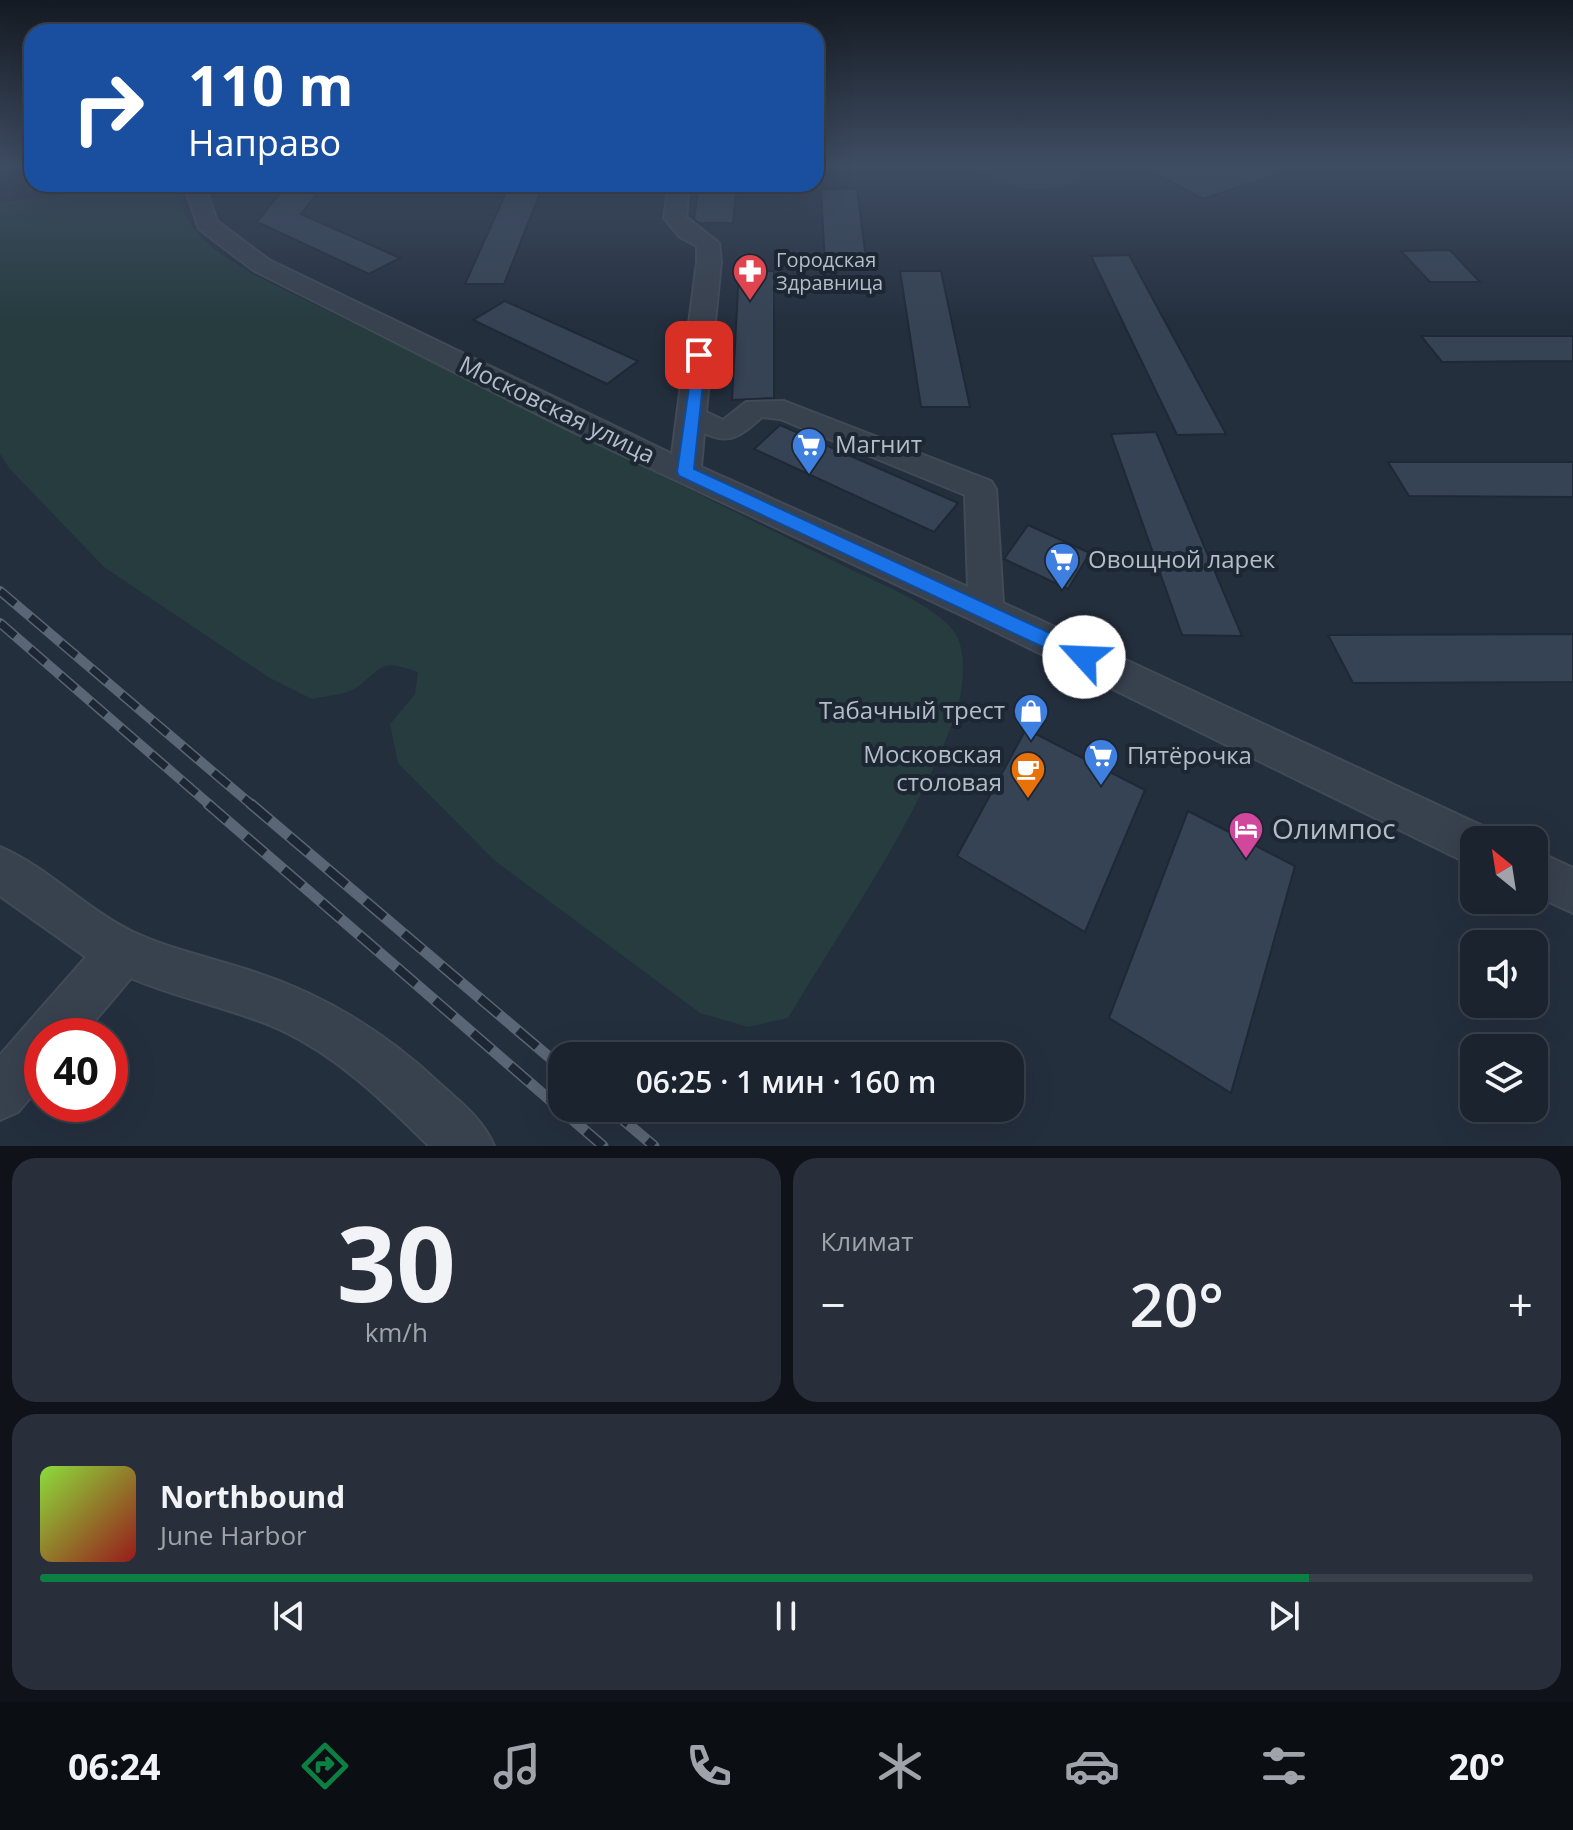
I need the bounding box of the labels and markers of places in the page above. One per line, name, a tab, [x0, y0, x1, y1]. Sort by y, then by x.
place label: Городская Здравница	[776, 246, 883, 296]
pharmacy icon: Городская Здравница	[731, 252, 769, 302]
pin	[665, 321, 733, 389]
supermarket icon: Магнит	[790, 426, 828, 476]
place label: Магнит	[835, 427, 922, 460]
supermarket icon: Овощной ларек	[1043, 541, 1081, 591]
place label: Овощной ларек	[1088, 542, 1276, 575]
shop icon: Табачный трест	[1012, 692, 1050, 742]
place label: Табачный трест	[819, 693, 1005, 726]
place label: Московская столовая	[863, 737, 1002, 798]
supermarket icon: Пятёрочка	[1082, 737, 1120, 787]
place label: Пятёрочка	[1127, 738, 1252, 771]
cafe icon: Московская столовая	[1009, 750, 1047, 800]
place label: Олимпос	[1272, 809, 1396, 847]
hotel icon: Олимпос	[1227, 810, 1265, 860]

